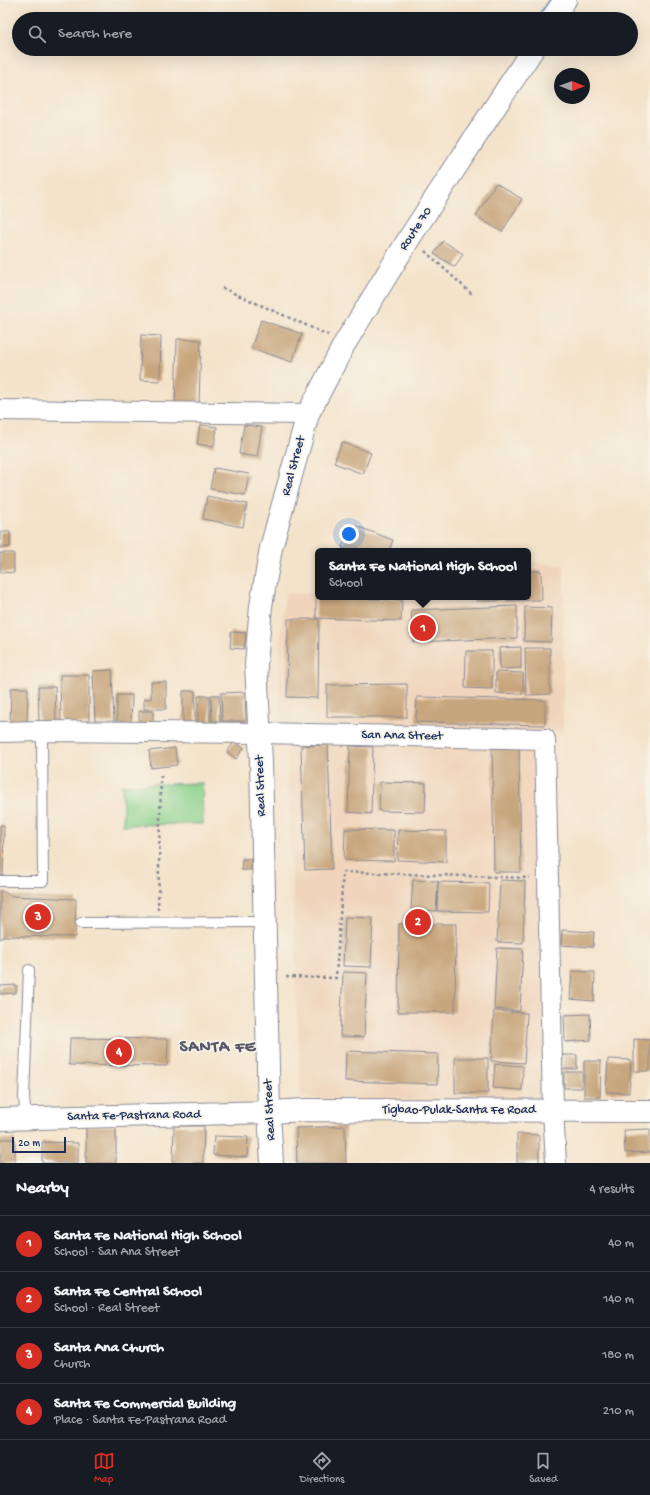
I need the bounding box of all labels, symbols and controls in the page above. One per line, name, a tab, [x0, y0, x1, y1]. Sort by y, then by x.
search box	[12, 12, 638, 56]
icon: search	[26, 23, 48, 45]
text: Search here	[58, 25, 132, 43]
north arrow	[554, 68, 590, 104]
street label: Route 70	[396, 204, 436, 254]
street label: Real Street	[279, 433, 310, 498]
your location	[339, 524, 359, 544]
popup	[315, 548, 531, 600]
text: Santa Fe National High School	[329, 558, 517, 576]
text: School	[329, 576, 363, 591]
pin: 1	[410, 613, 436, 643]
street label: San Ana Street	[361, 728, 444, 744]
street label: Real Street	[252, 753, 270, 817]
pin: 3	[25, 902, 51, 932]
pin: 2	[405, 907, 431, 937]
pin: 4	[106, 1037, 132, 1067]
district label: SANTA FE	[180, 1038, 257, 1058]
street label: Real Street	[261, 1077, 279, 1141]
street label: Tigbao-Pulak-Santa Fe Road	[381, 1103, 537, 1118]
street label: Santa Fe-Pastrana Road	[67, 1107, 202, 1125]
scale bar	[12, 1135, 66, 1154]
text: 20 m	[18, 1138, 40, 1150]
text: Nearby	[16, 1179, 69, 1199]
text: 4 results	[590, 1182, 634, 1197]
text: Santa Fe National High School	[54, 1227, 242, 1245]
text: 1	[26, 1236, 32, 1251]
text: 40 m	[608, 1236, 634, 1251]
text: School · San Ana Street	[54, 1245, 179, 1260]
text: Santa Fe Central School	[54, 1283, 202, 1301]
text: 2	[26, 1292, 32, 1307]
text: 140 m	[603, 1292, 634, 1307]
text: School · Real Street	[54, 1301, 159, 1316]
text: Santa Ana Church	[54, 1339, 164, 1357]
text: 3	[26, 1348, 32, 1363]
text: 180 m	[602, 1348, 634, 1363]
text: Church	[54, 1357, 90, 1372]
text: Santa Fe Commercial Building	[54, 1395, 236, 1413]
text: 4	[26, 1404, 32, 1419]
text: 210 m	[603, 1404, 634, 1419]
text: Place · Santa Fe-Pastrana Road	[54, 1413, 226, 1428]
tab: Map	[93, 1450, 115, 1486]
tab: Directions	[300, 1450, 344, 1486]
tab: Saved	[529, 1450, 557, 1486]

